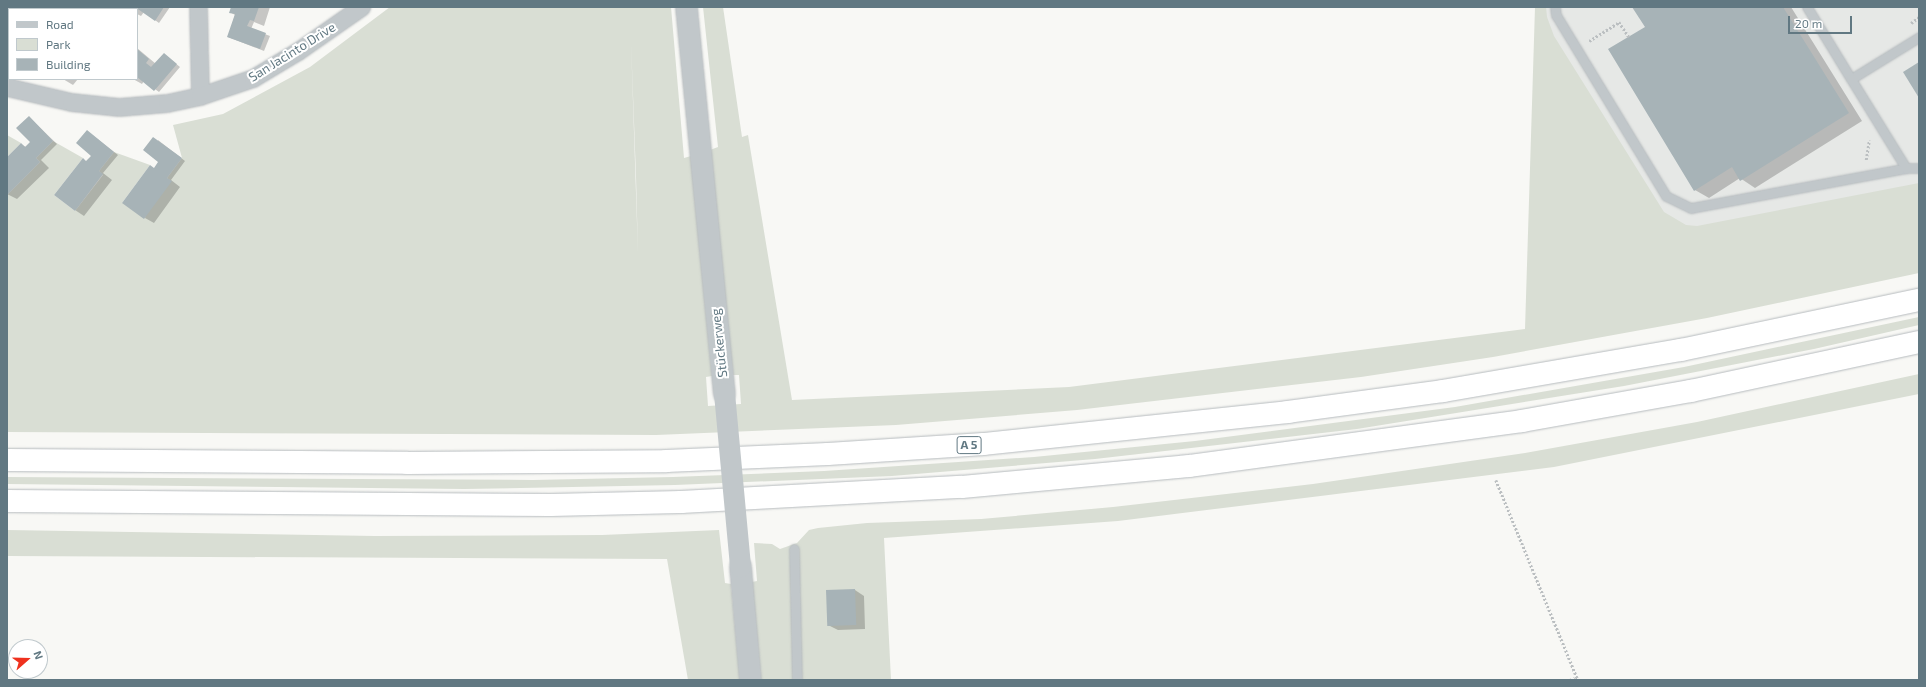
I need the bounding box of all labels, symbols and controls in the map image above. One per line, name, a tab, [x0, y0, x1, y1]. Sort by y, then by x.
legend	[8, 8, 138, 80]
scale bar	[1790, 8, 1854, 34]
text: 20 m	[1795, 16, 1822, 30]
text: Road	[46, 17, 74, 31]
street label: San Jacinto Drive	[246, 19, 338, 85]
text: Park	[46, 37, 71, 51]
text: Building	[46, 57, 90, 71]
street label: Stückerweg	[708, 308, 730, 378]
road number: A 5	[956, 435, 982, 455]
north arrow	[8, 639, 48, 679]
text: N	[31, 649, 46, 661]

